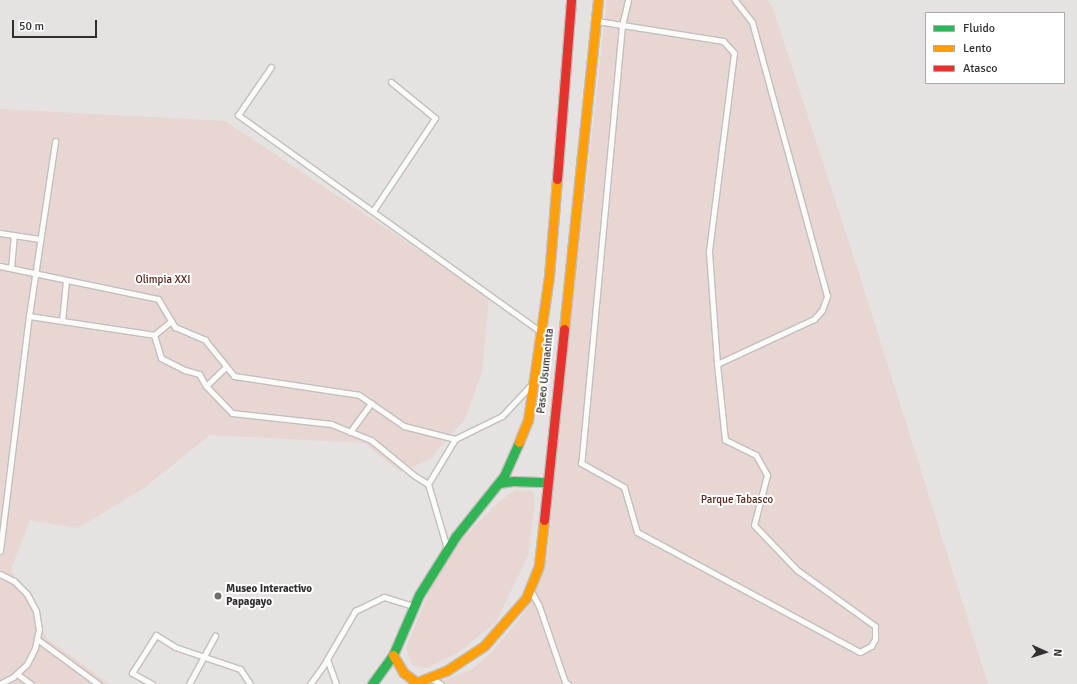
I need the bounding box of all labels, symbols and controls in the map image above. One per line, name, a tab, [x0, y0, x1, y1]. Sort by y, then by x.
scale bar	[14, 12, 99, 38]
legend	[925, 12, 1065, 84]
text: 50 m	[19, 19, 44, 34]
text: Fluido	[963, 21, 995, 36]
text: Lento	[963, 41, 992, 56]
text: Atasco	[963, 61, 998, 76]
park label: Olimpia XXI	[135, 273, 191, 287]
street label: Paseo Usumacinta	[535, 328, 557, 414]
park label: Parque Tabasco	[701, 493, 773, 507]
place label: Museo Interactivo Papagayo	[226, 583, 312, 609]
marker: Museo Interactivo Papagayo	[213, 591, 223, 601]
north arrow	[1025, 632, 1065, 672]
text: N	[1051, 648, 1064, 657]

